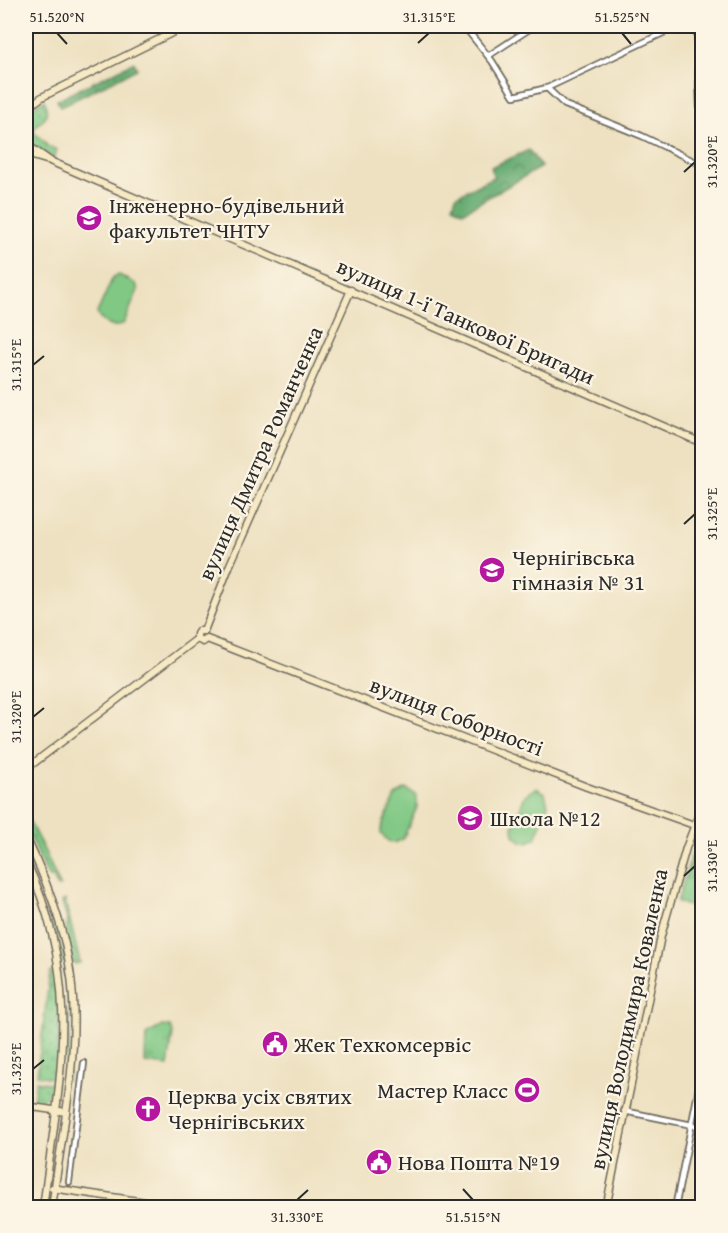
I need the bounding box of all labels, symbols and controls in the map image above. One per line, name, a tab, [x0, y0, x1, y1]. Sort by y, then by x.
text: 51.520°N	[30, 6, 85, 27]
text: 31.315°E	[403, 6, 456, 27]
text: 51.525°N	[595, 6, 650, 27]
text: 31.320°E	[701, 135, 722, 188]
place label: Інженерно-будівельний факультет ЧНТУ	[109, 189, 345, 246]
school or university icon: Інженерно-будівельний факультет ЧНТУ	[74, 203, 104, 233]
street label: вулиця 1-ї Танкової Бригади	[332, 250, 600, 392]
street label: вулиця Дмитра Романченка	[189, 320, 331, 585]
text: 31.315°E	[5, 338, 26, 391]
text: 31.325°E	[701, 487, 722, 540]
place label: Чернігівська гімназія № 31	[512, 541, 645, 598]
school or university icon: Чернігівська гімназія № 31	[477, 555, 507, 585]
street label: вулиця Соборності	[366, 668, 548, 764]
text: 31.320°E	[5, 690, 26, 743]
place label: Школа №12	[490, 802, 601, 834]
school or university icon: Школа №12	[455, 803, 485, 833]
text: 31.330°E	[701, 839, 722, 892]
street label: вулиця Володимира Коваленка	[580, 865, 676, 1172]
place label: Жек Техкомсервіс	[293, 1028, 471, 1060]
public building icon: Жек Техкомсервіс	[260, 1029, 290, 1059]
text: 31.325°E	[5, 1042, 26, 1095]
place label: Мастер Класс	[377, 1074, 508, 1106]
sports icon: Мастер Класс	[512, 1075, 542, 1105]
place label: Церква усіх святих Чернігівських	[168, 1080, 352, 1137]
church icon: Церква усіх святих Чернігівських	[133, 1094, 163, 1124]
place label: Нова Пошта №19	[398, 1146, 560, 1178]
public building icon: Нова Пошта №19	[364, 1147, 394, 1177]
text: 31.330°E	[271, 1206, 324, 1227]
text: 51.515°N	[446, 1206, 501, 1227]

